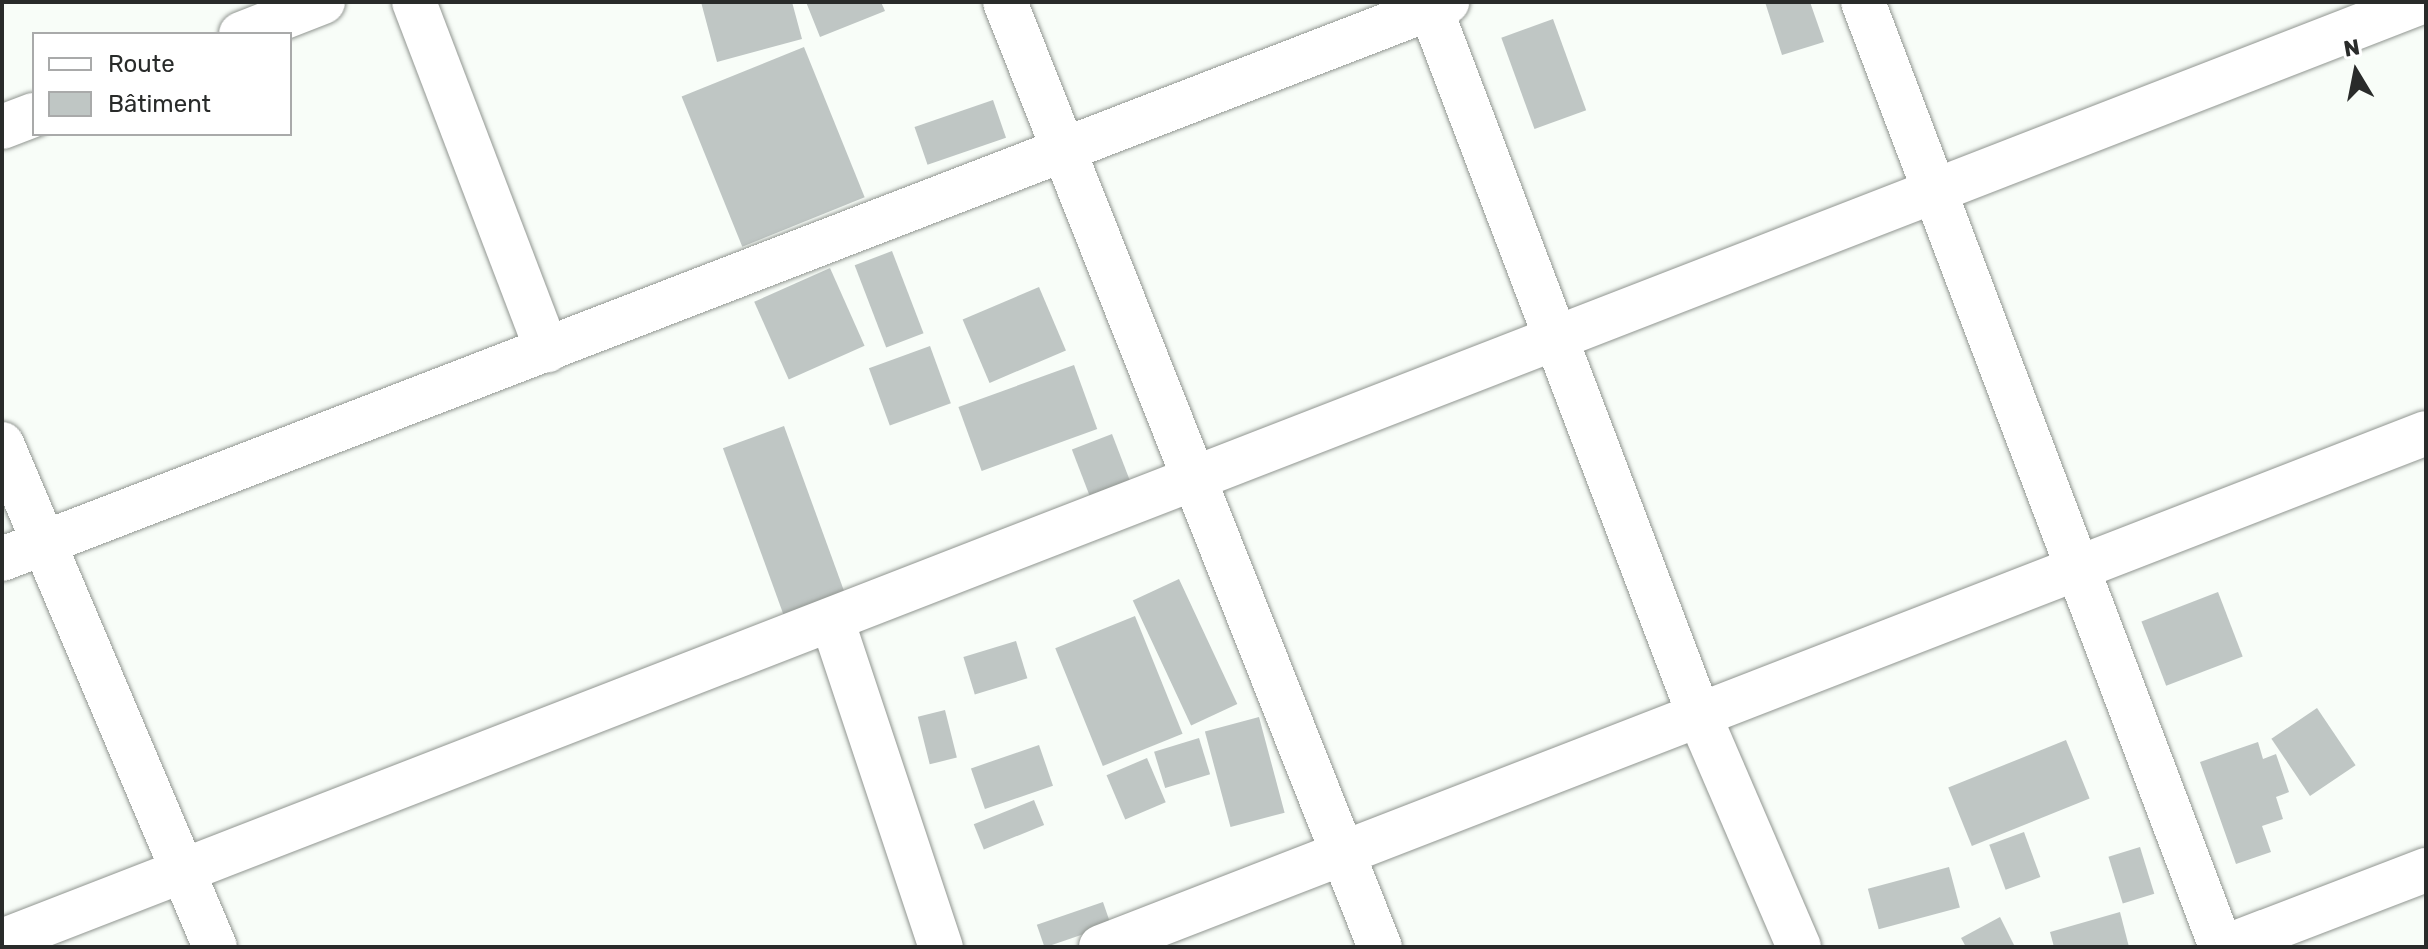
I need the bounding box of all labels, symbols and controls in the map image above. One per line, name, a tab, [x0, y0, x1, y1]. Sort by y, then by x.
legend	[32, 32, 292, 136]
north arrow	[2316, 32, 2396, 112]
text: N	[2342, 33, 2362, 63]
text: Route	[108, 50, 175, 78]
text: Bâtiment	[108, 90, 211, 118]

